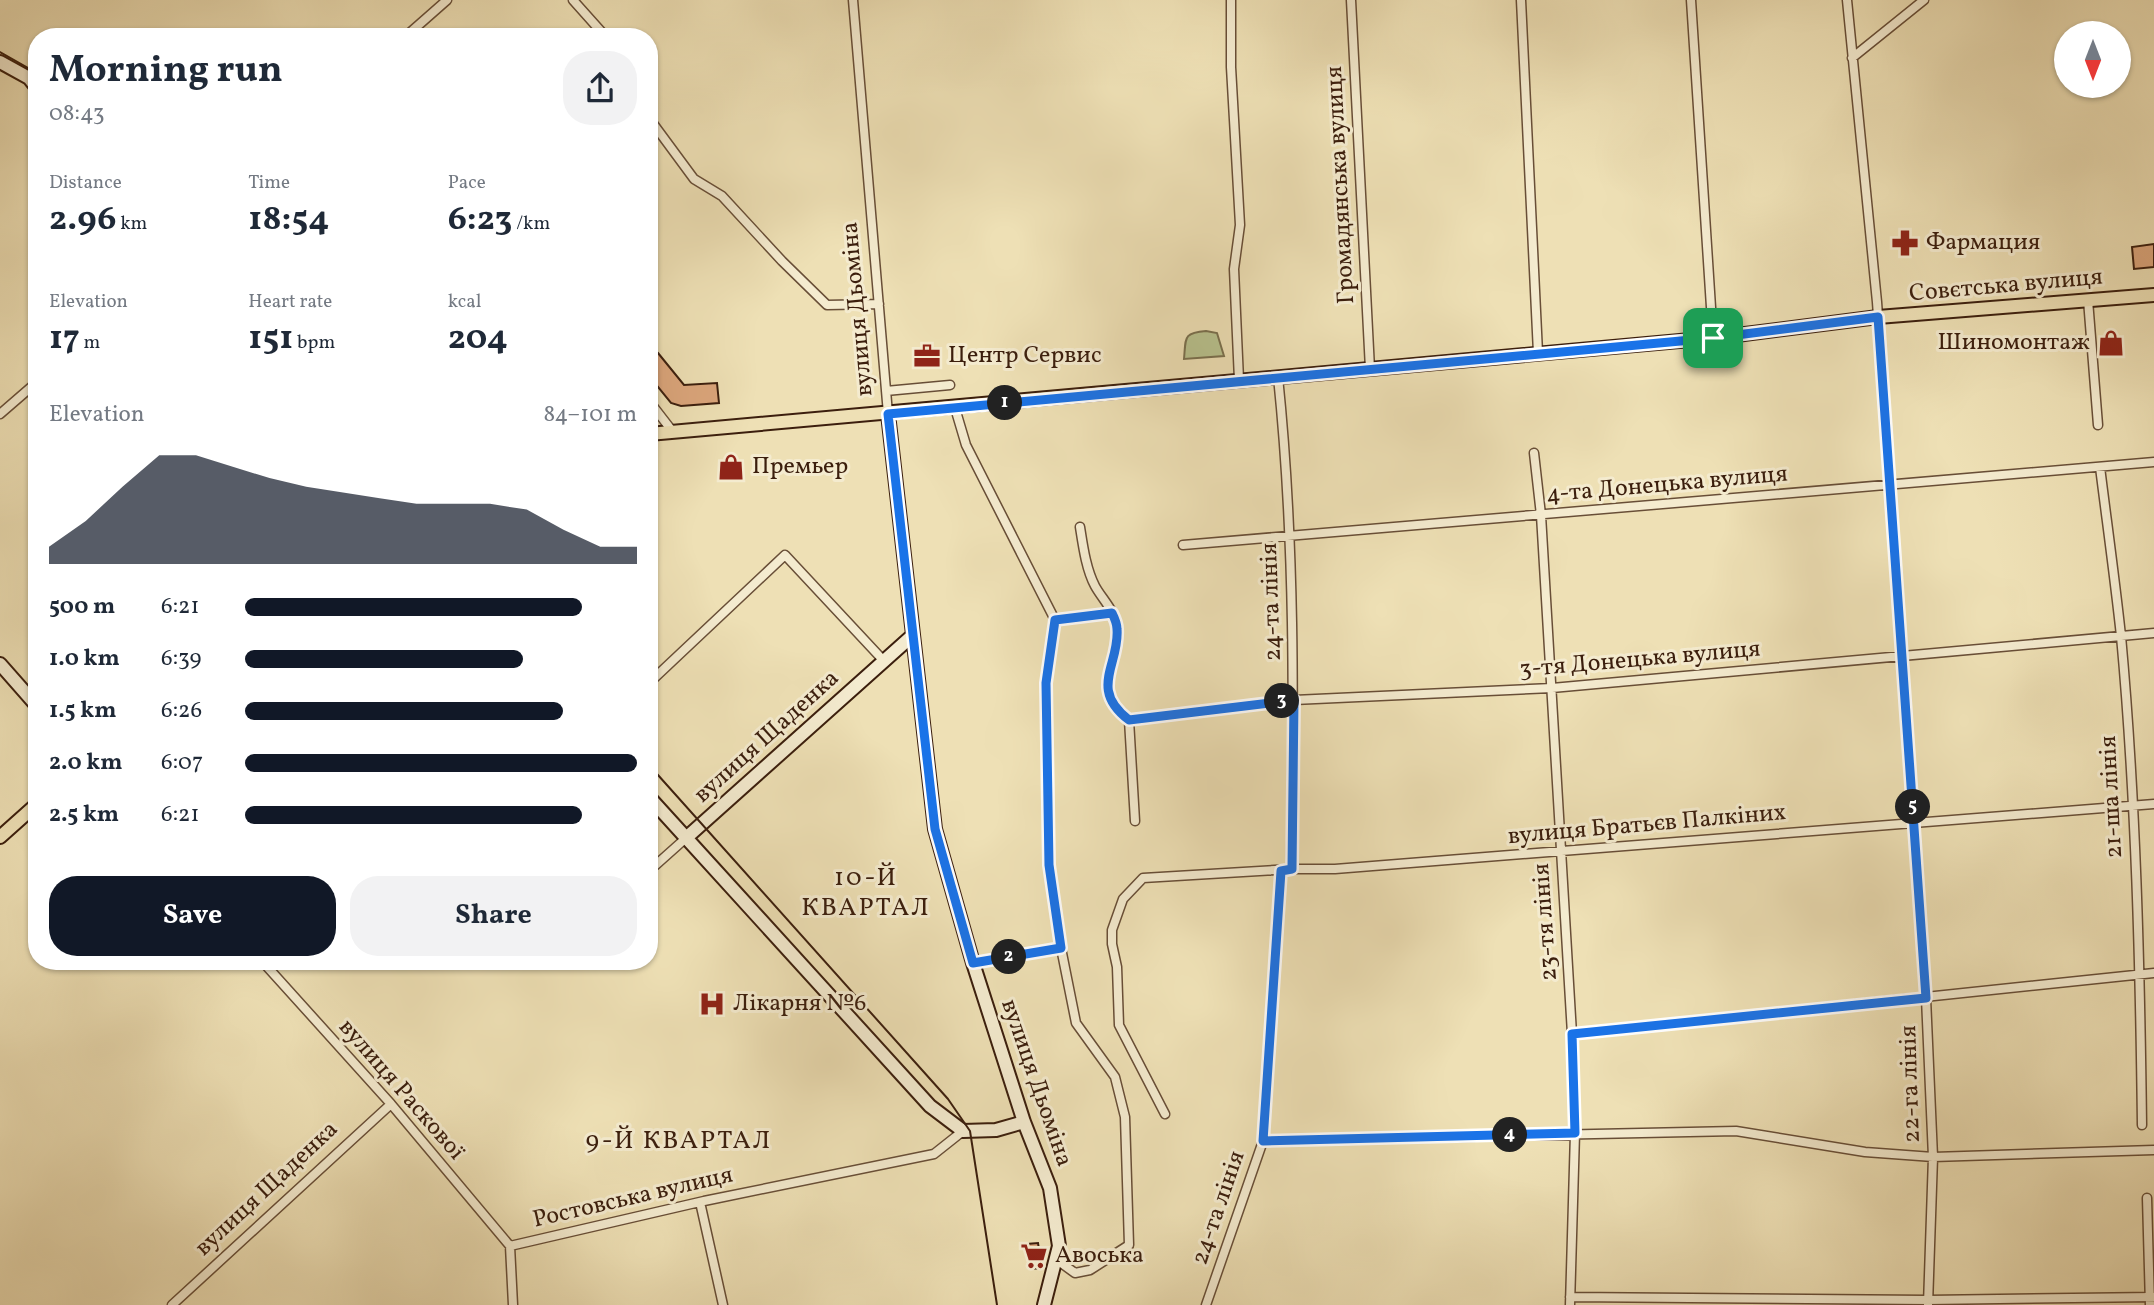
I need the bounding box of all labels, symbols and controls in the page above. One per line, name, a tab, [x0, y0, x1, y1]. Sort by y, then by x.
north arrow	[2054, 21, 2132, 98]
map controls	[2054, 21, 2131, 98]
text: Morning run	[49, 45, 283, 98]
button: share	[563, 51, 637, 125]
street label: Громадянська вулиця	[1318, 65, 1364, 305]
text: 08:43	[49, 98, 105, 130]
text: Distance	[49, 170, 122, 196]
text: Time	[248, 170, 290, 196]
text: Pace	[448, 170, 486, 196]
text: 2.96	[49, 196, 116, 244]
text: 18:54	[248, 196, 329, 244]
text: 6:23	[448, 196, 512, 244]
text: km	[116, 211, 147, 237]
text: /km	[512, 211, 550, 237]
street label: вулиця Дьоміна	[833, 220, 883, 398]
place label: Фармация	[1926, 226, 2040, 260]
pharmacy icon: Фармация	[1890, 228, 1920, 258]
street label: Совєтська вулиця	[1908, 261, 2104, 311]
text: Elevation	[49, 289, 128, 315]
text: Heart rate	[248, 289, 332, 315]
text: kcal	[448, 289, 481, 315]
pin	[1683, 308, 1743, 368]
text: 17	[49, 315, 80, 363]
text: 151	[248, 315, 293, 363]
text: 204	[448, 315, 508, 363]
icon: arrive	[1694, 319, 1732, 357]
place label: Шиномонтаж	[1938, 326, 2090, 360]
shop icon: Шиномонтаж	[2096, 328, 2126, 358]
text: m	[80, 330, 100, 356]
text: bpm	[293, 330, 335, 356]
place label: Центр Сервис	[948, 339, 1102, 373]
office icon: Центр Сервис	[912, 341, 942, 371]
pin: 1	[988, 386, 1023, 420]
text: 1	[1001, 389, 1008, 415]
text: Elevation	[49, 399, 145, 431]
text: 84–101 m	[544, 399, 637, 431]
place label: Премьер	[752, 450, 848, 484]
shop icon: Премьер	[716, 452, 746, 482]
street label: 4-та Донецька вулиця	[1545, 458, 1789, 512]
street label: 24-та лінія	[1253, 542, 1291, 662]
text: 500 m	[49, 591, 115, 623]
text: 6:21	[161, 591, 199, 623]
street label: 3-тя Донецька вулиця	[1518, 633, 1762, 687]
text: 1.0 km	[49, 643, 120, 675]
text: 6:39	[161, 643, 201, 675]
street label: вулиця Щаденка	[687, 662, 847, 812]
pin: 3	[1264, 684, 1300, 718]
text: 3	[1277, 687, 1286, 713]
text: 1.5 km	[49, 695, 116, 727]
text: 6:26	[161, 695, 202, 727]
street label: 21-ша лінія	[2092, 735, 2132, 859]
text: 2.0 km	[49, 747, 122, 779]
text: 6:07	[161, 747, 203, 779]
pin: 5	[1896, 790, 1930, 824]
text: 5	[1908, 793, 1917, 819]
street label: вулиця Братьєв Палкіних	[1507, 796, 1787, 854]
text: 2.5 km	[49, 799, 119, 831]
text: 6:21	[161, 799, 199, 831]
district label: 10-Й КВАРТАЛ	[801, 860, 931, 926]
street label: 23-тя лінія	[1525, 862, 1567, 982]
button: Save	[49, 876, 336, 956]
button: Share	[350, 876, 637, 956]
pin: 2	[992, 940, 1026, 974]
text: 2	[1004, 943, 1013, 969]
place label: Лікарня №6	[733, 987, 866, 1021]
hospital icon: Лікарня №6	[697, 989, 727, 1019]
street label: вулиця Дьоміна	[991, 995, 1081, 1171]
street label: вулиця Раскової	[330, 1012, 472, 1168]
street label: 22-га лінія	[1892, 1025, 1930, 1143]
street label: вулиця Щаденка	[188, 1113, 346, 1265]
pin: 4	[1492, 1118, 1528, 1152]
text: 4	[1504, 1121, 1515, 1147]
district label: 9-Й КВАРТАЛ	[586, 1123, 772, 1159]
street label: 24-та лінія	[1184, 1146, 1254, 1270]
street label: Ростовська вулиця	[530, 1158, 736, 1238]
place label: Авоська	[1055, 1239, 1144, 1273]
supermarket icon: Авоська	[1019, 1241, 1049, 1271]

